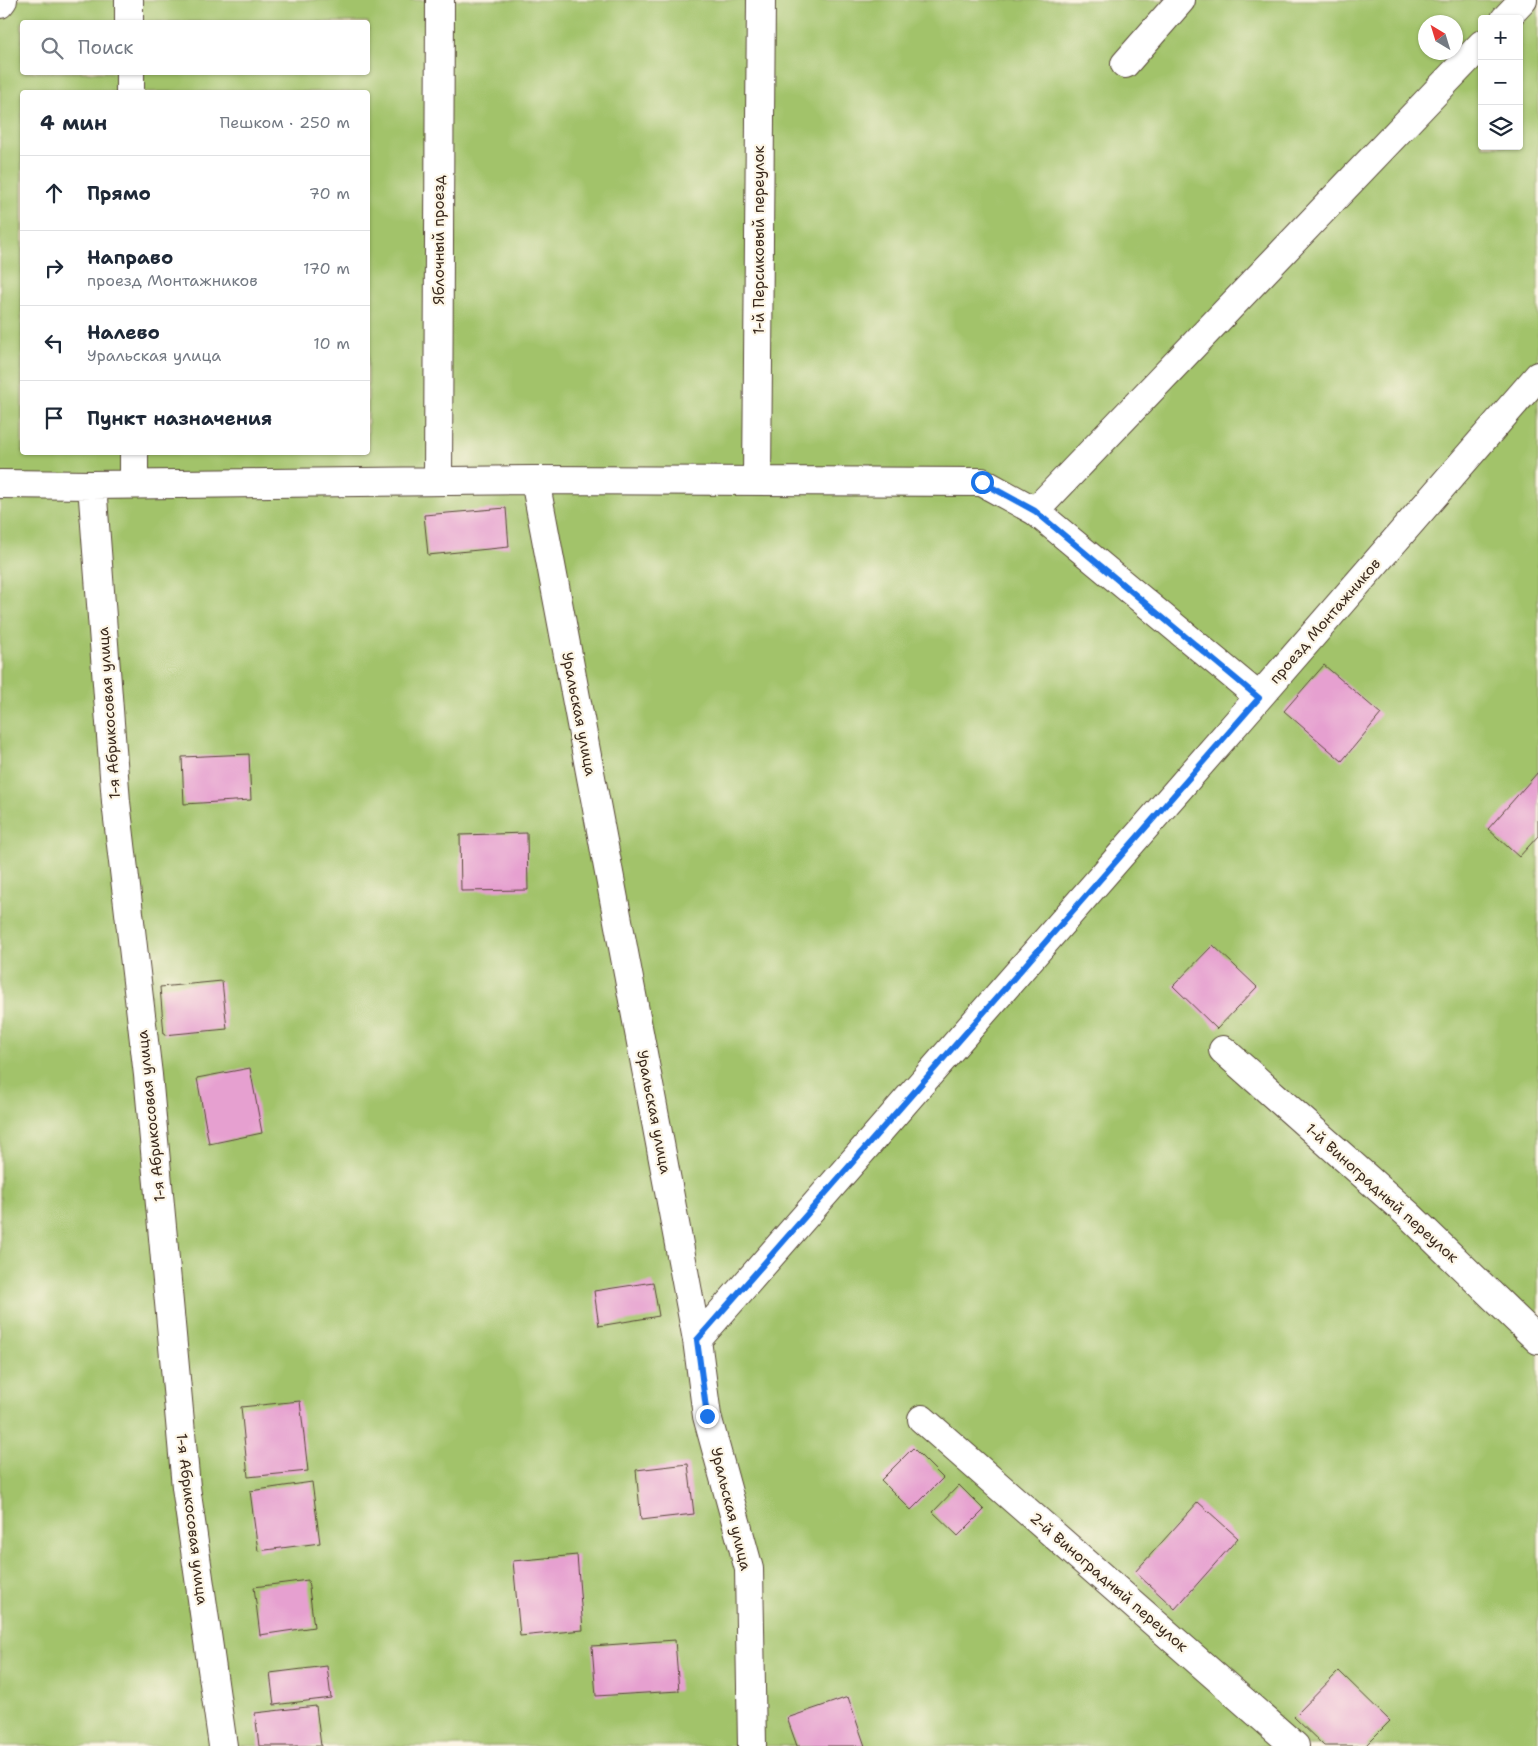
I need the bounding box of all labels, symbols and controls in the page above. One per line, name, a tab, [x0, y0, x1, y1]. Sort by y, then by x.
north arrow	[1418, 15, 1463, 60]
map controls	[1478, 15, 1523, 150]
button: +	[1478, 15, 1523, 60]
search box	[20, 20, 370, 75]
icon: search	[38, 34, 66, 62]
text: Поиск	[78, 35, 133, 60]
button: −	[1478, 60, 1523, 105]
button: layers	[1478, 105, 1523, 150]
text: 4 мин	[40, 109, 107, 137]
text: Пешком · 250 m	[220, 112, 350, 133]
street label: 1-й Персиковый переулок	[749, 145, 769, 334]
street label: Яблочный проезд	[429, 175, 449, 305]
icon: ahead	[40, 179, 68, 207]
text: Прямо	[87, 181, 151, 206]
text: 70 m	[309, 183, 350, 204]
text: Направо	[87, 245, 173, 270]
icon: right	[40, 254, 68, 282]
text: 170 m	[303, 258, 350, 279]
text: проезд Монтажников	[87, 270, 258, 291]
text: Налево	[87, 320, 160, 345]
icon: left	[40, 329, 68, 357]
text: 10 m	[313, 333, 350, 354]
text: Уральская улица	[87, 345, 221, 366]
icon: arrive	[40, 404, 68, 432]
text: Пункт назначения	[87, 406, 272, 431]
route start	[971, 471, 994, 494]
street label: проезд Монтажников	[1265, 554, 1385, 688]
street label: 1-я Абрикосовая улица	[93, 626, 125, 800]
street label: Уральская улица	[557, 650, 601, 778]
street label: 1-я Абрикосовая улица	[132, 1028, 170, 1203]
street label: Уральская улица	[632, 1048, 676, 1176]
street label: 1-й Виноградный переулок	[1301, 1119, 1463, 1267]
route end	[696, 1405, 719, 1428]
street label: 1-я Абрикосовая улица	[172, 1432, 213, 1607]
street label: Уральская улица	[706, 1445, 756, 1573]
street label: 2-й Виноградный переулок	[1026, 1508, 1192, 1656]

